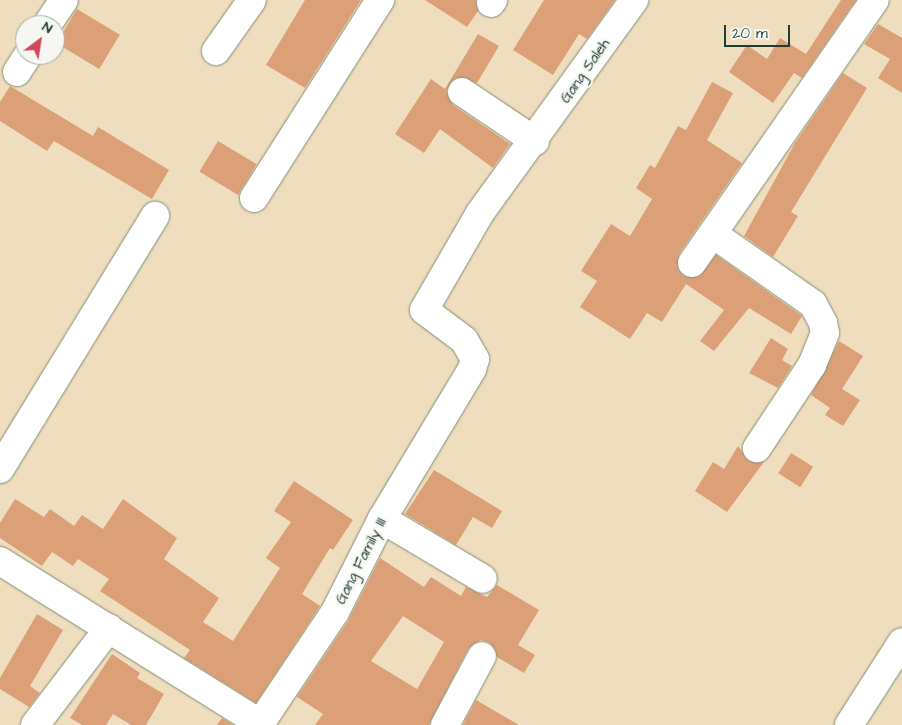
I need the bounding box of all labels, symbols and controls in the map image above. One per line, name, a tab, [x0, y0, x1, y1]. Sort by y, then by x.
north arrow	[15, 15, 65, 65]
scale bar	[727, 15, 793, 47]
text: N	[38, 17, 56, 39]
text: 20 m	[732, 23, 768, 44]
street label: Gang Saleh	[556, 35, 614, 107]
street label: Gang Family III	[332, 515, 390, 607]

